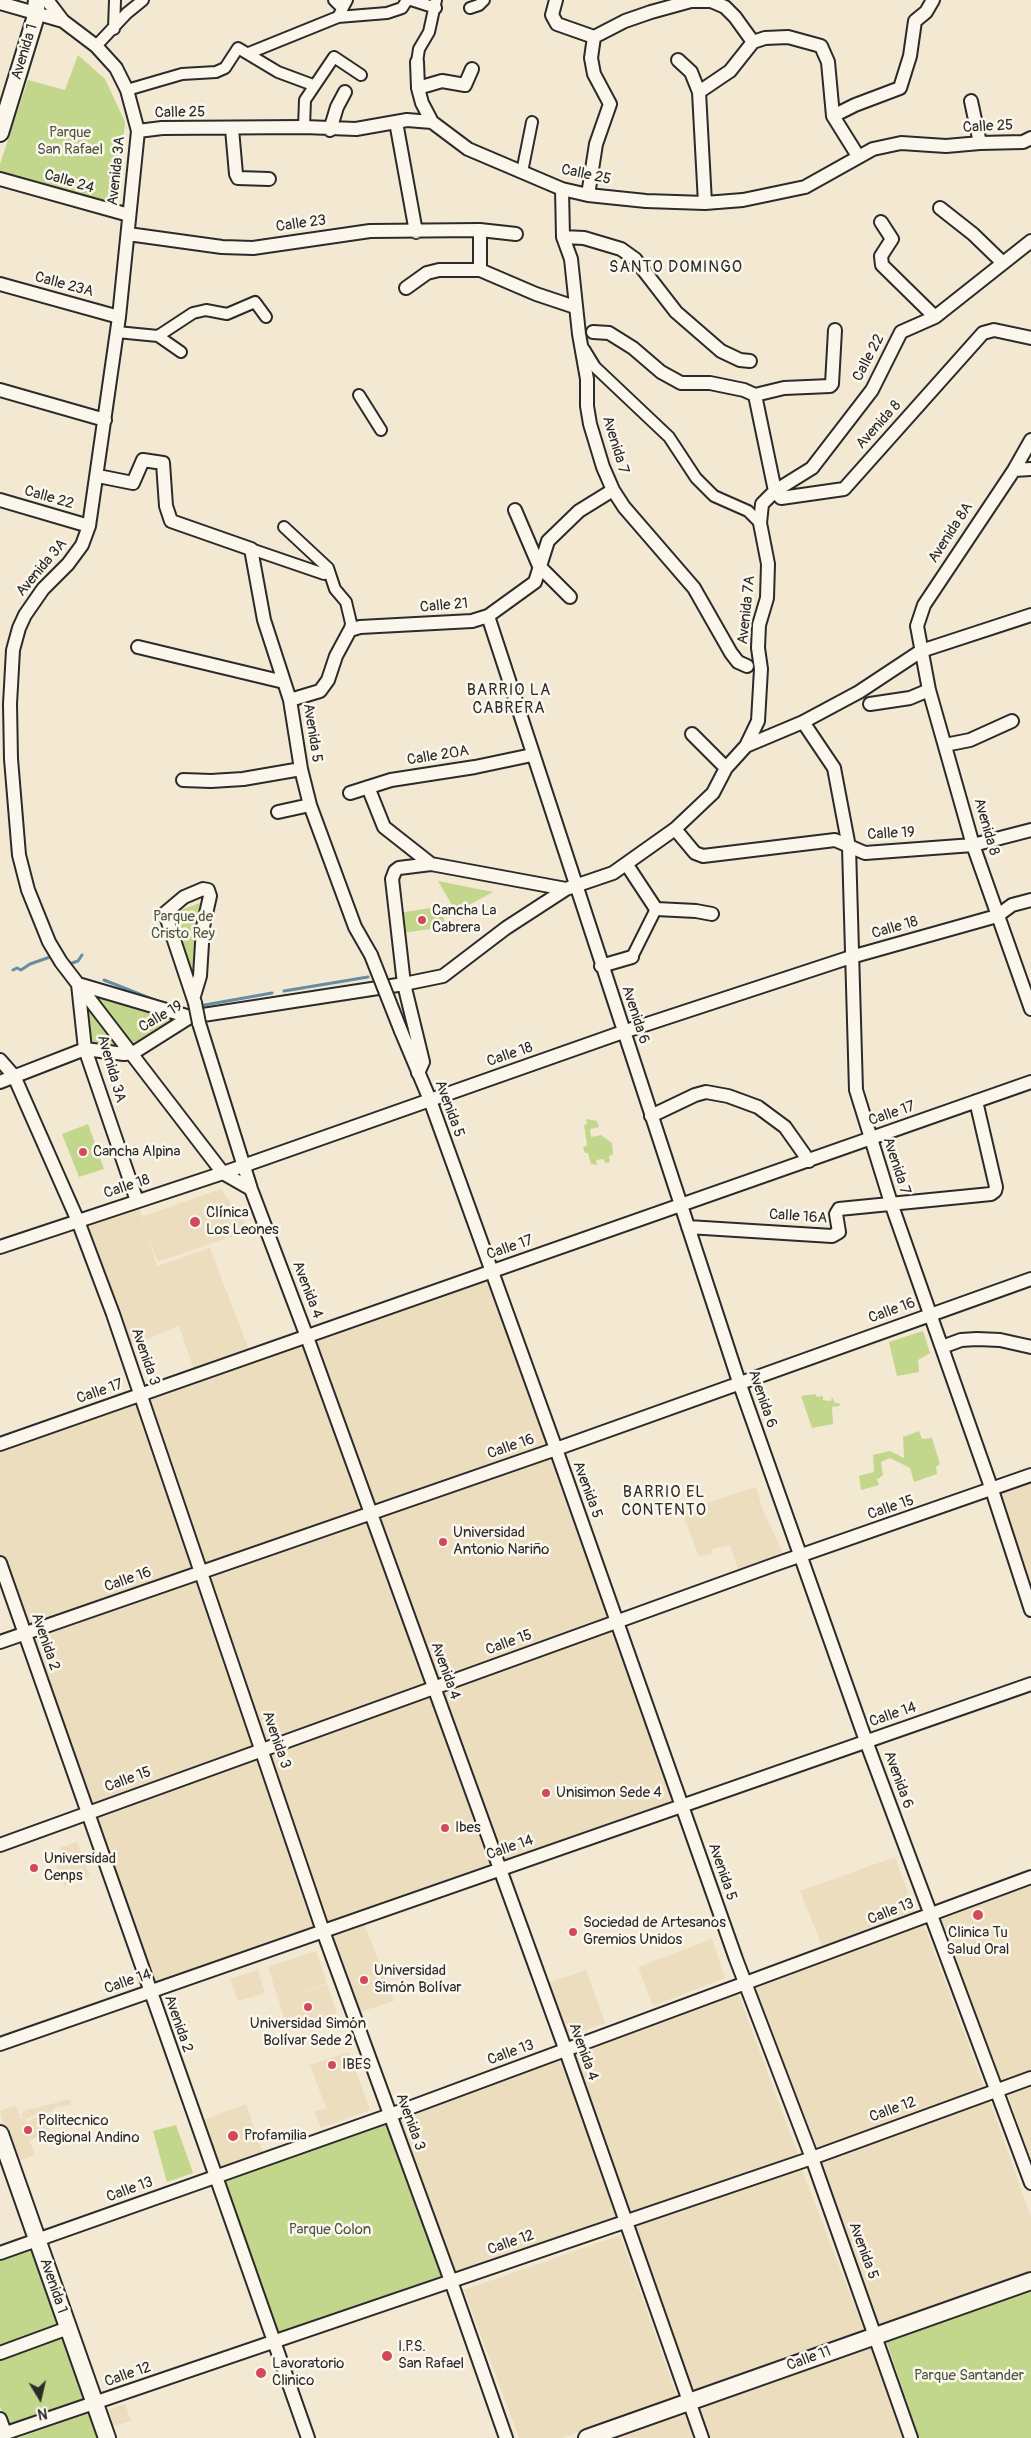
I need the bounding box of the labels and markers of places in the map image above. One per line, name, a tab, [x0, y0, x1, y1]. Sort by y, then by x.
place label: Cancha La Cabrera	[432, 902, 497, 937]
marker: Cancha La Cabrera	[416, 914, 428, 926]
place label: Cancha Alpina	[93, 1143, 181, 1161]
marker: Cancha Alpina	[77, 1146, 89, 1158]
place label: Clínica Los Leones	[206, 1204, 279, 1239]
marker: Clínica Los Leones	[188, 1215, 202, 1229]
place label: Universidad Antonio Nariño	[453, 1524, 549, 1559]
marker: Universidad Antonio Nariño	[437, 1536, 449, 1548]
place label: Unisimon Sede 4	[556, 1784, 662, 1802]
marker: Unisimon Sede 4	[540, 1787, 552, 1799]
place label: Ibes	[455, 1819, 481, 1837]
marker: Ibes	[439, 1822, 451, 1834]
place label: Universidad Cenps	[44, 1850, 116, 1885]
marker: Universidad Cenps	[28, 1862, 40, 1874]
marker: Clinica Tu Salud Oral	[971, 1908, 985, 1922]
place label: Sociedad de Artesanos Gremios Unidos	[583, 1914, 726, 1949]
place label: Clinica Tu Salud Oral	[947, 1924, 1009, 1959]
marker: Sociedad de Artesanos Gremios Unidos	[567, 1926, 579, 1938]
place label: Universidad Simón Bolívar	[374, 1962, 462, 1997]
marker: Universidad Simón Bolívar	[358, 1974, 370, 1986]
marker: Universidad Simón Bolívar Sede 2	[302, 2001, 314, 2013]
place label: Universidad Simón Bolívar Sede 2	[250, 2015, 366, 2050]
place label: IBES	[342, 2056, 371, 2074]
marker: IBES	[326, 2059, 338, 2071]
place label: Politecnico Regional Andino	[38, 2112, 139, 2147]
marker: Politecnico Regional Andino	[22, 2124, 34, 2136]
place label: Profamilia	[244, 2127, 307, 2145]
marker: Profamilia	[226, 2129, 240, 2143]
place label: I.P.S. San Rafael	[398, 2338, 464, 2373]
marker: I.P.S. San Rafael	[380, 2349, 394, 2363]
place label: Lavoratorio Clinico	[272, 2355, 344, 2390]
marker: Lavoratorio Clinico	[254, 2366, 268, 2380]

